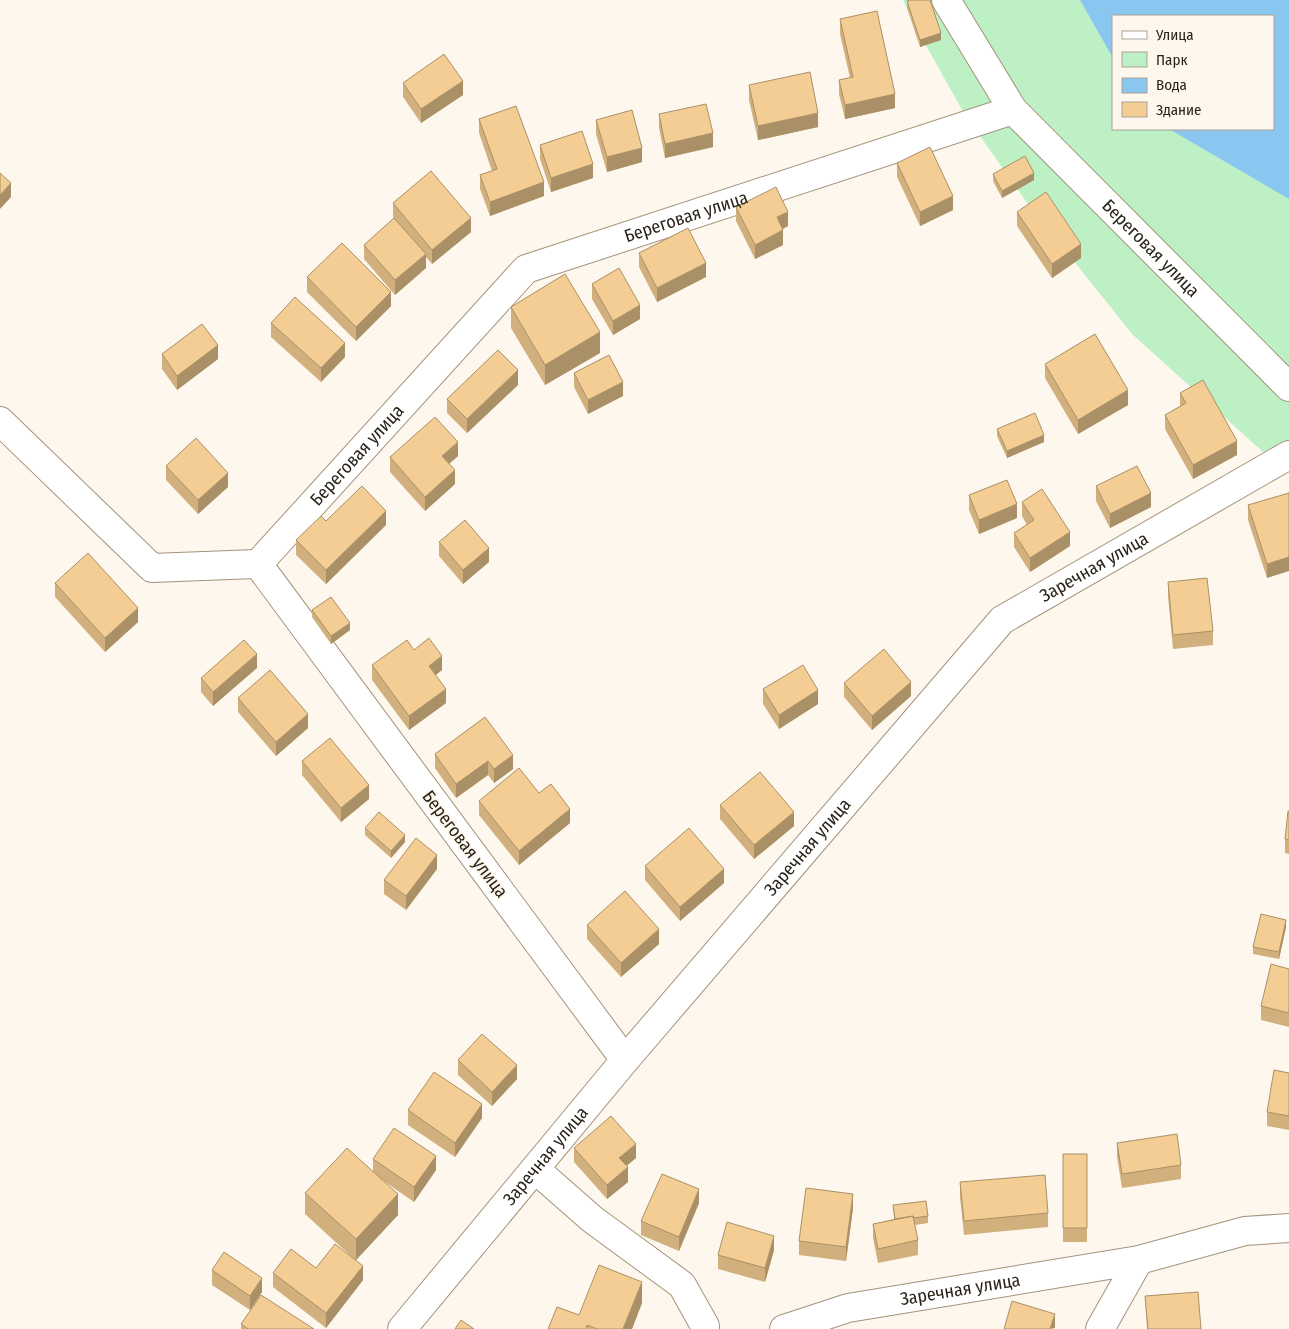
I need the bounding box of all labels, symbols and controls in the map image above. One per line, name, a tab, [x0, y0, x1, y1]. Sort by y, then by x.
legend	[1112, 15, 1274, 130]
text: Улица	[1155, 26, 1194, 44]
text: Парк	[1156, 51, 1187, 69]
text: Вода	[1156, 76, 1187, 94]
text: Здание	[1156, 101, 1202, 119]
street label: Береговая улица	[621, 186, 751, 247]
street label: Береговая улица	[1098, 195, 1204, 302]
street label: Береговая улица	[305, 400, 408, 510]
street label: Заречная улица	[1036, 527, 1152, 607]
street label: Береговая улица	[417, 786, 513, 902]
street label: Заречная улица	[760, 793, 856, 900]
street label: Заречная улица	[498, 1102, 593, 1210]
street label: Заречная улица	[898, 1269, 1022, 1310]

